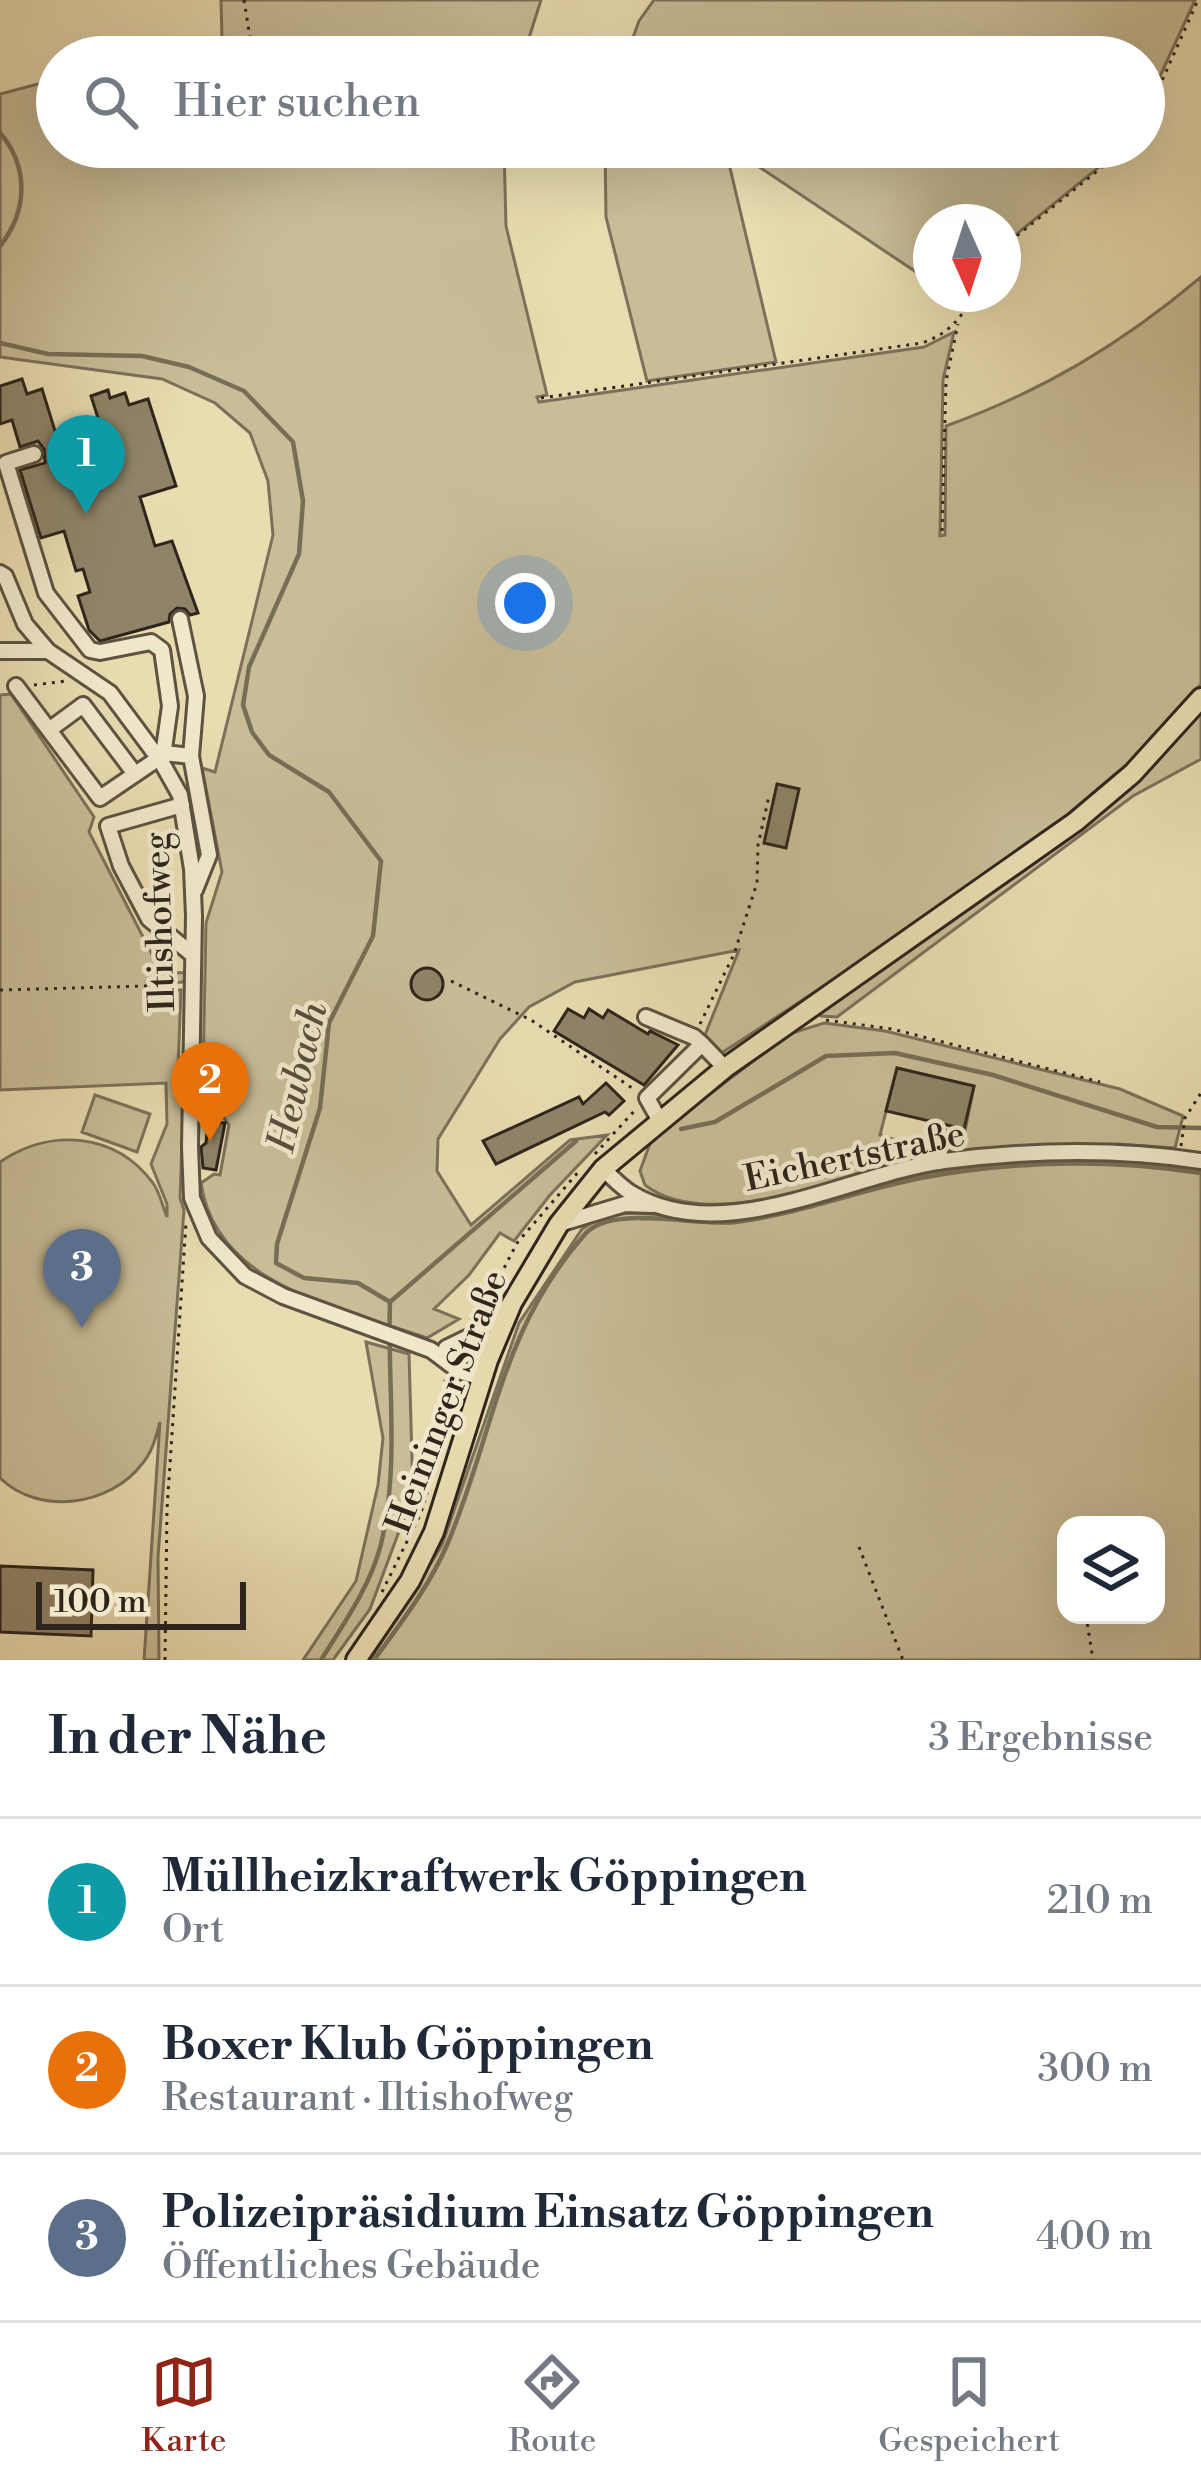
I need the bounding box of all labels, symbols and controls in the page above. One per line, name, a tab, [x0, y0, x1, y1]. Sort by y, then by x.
search box	[36, 36, 1165, 168]
icon: search	[78, 69, 144, 135]
text: Hier suchen	[174, 74, 420, 131]
north arrow	[913, 204, 1021, 312]
pin: 1	[47, 415, 125, 514]
your location	[495, 573, 555, 633]
street label: Iltishofweg	[135, 831, 186, 1013]
water label: Heubach	[257, 997, 340, 1158]
pin: 2	[171, 1042, 249, 1141]
street label: Eichertstraße	[740, 1112, 969, 1203]
pin: 3	[43, 1229, 121, 1328]
street label: Heininger Straße	[376, 1264, 518, 1540]
map controls	[1057, 1516, 1165, 1624]
button: layers	[1057, 1516, 1165, 1624]
scale bar	[36, 1576, 246, 1629]
text: 100 m	[54, 1582, 147, 1623]
text: In der Nähe	[48, 1706, 327, 1770]
text: 3 Ergebnisse	[928, 1714, 1153, 1763]
text: Müllheizkraftwerk Göppingen	[162, 1849, 807, 1906]
text: 1	[78, 1877, 96, 1926]
text: 210 m	[1047, 1877, 1153, 1926]
text: Ort	[162, 1906, 224, 1955]
text: Boxer Klub Göppingen	[162, 2017, 653, 2074]
text: 2	[75, 2045, 99, 2094]
text: 300 m	[1038, 2045, 1153, 2094]
text: Restaurant · Iltishofweg	[162, 2074, 573, 2123]
text: Polizeipräsidium Einsatz Göppingen	[162, 2185, 934, 2242]
text: 3	[75, 2213, 99, 2262]
text: 400 m	[1036, 2213, 1153, 2262]
text: Öffentliches Gebäude	[162, 2242, 540, 2291]
tab: Karte	[141, 2349, 226, 2462]
tab: Route	[508, 2349, 596, 2462]
tab: Gespeichert	[878, 2349, 1060, 2462]

